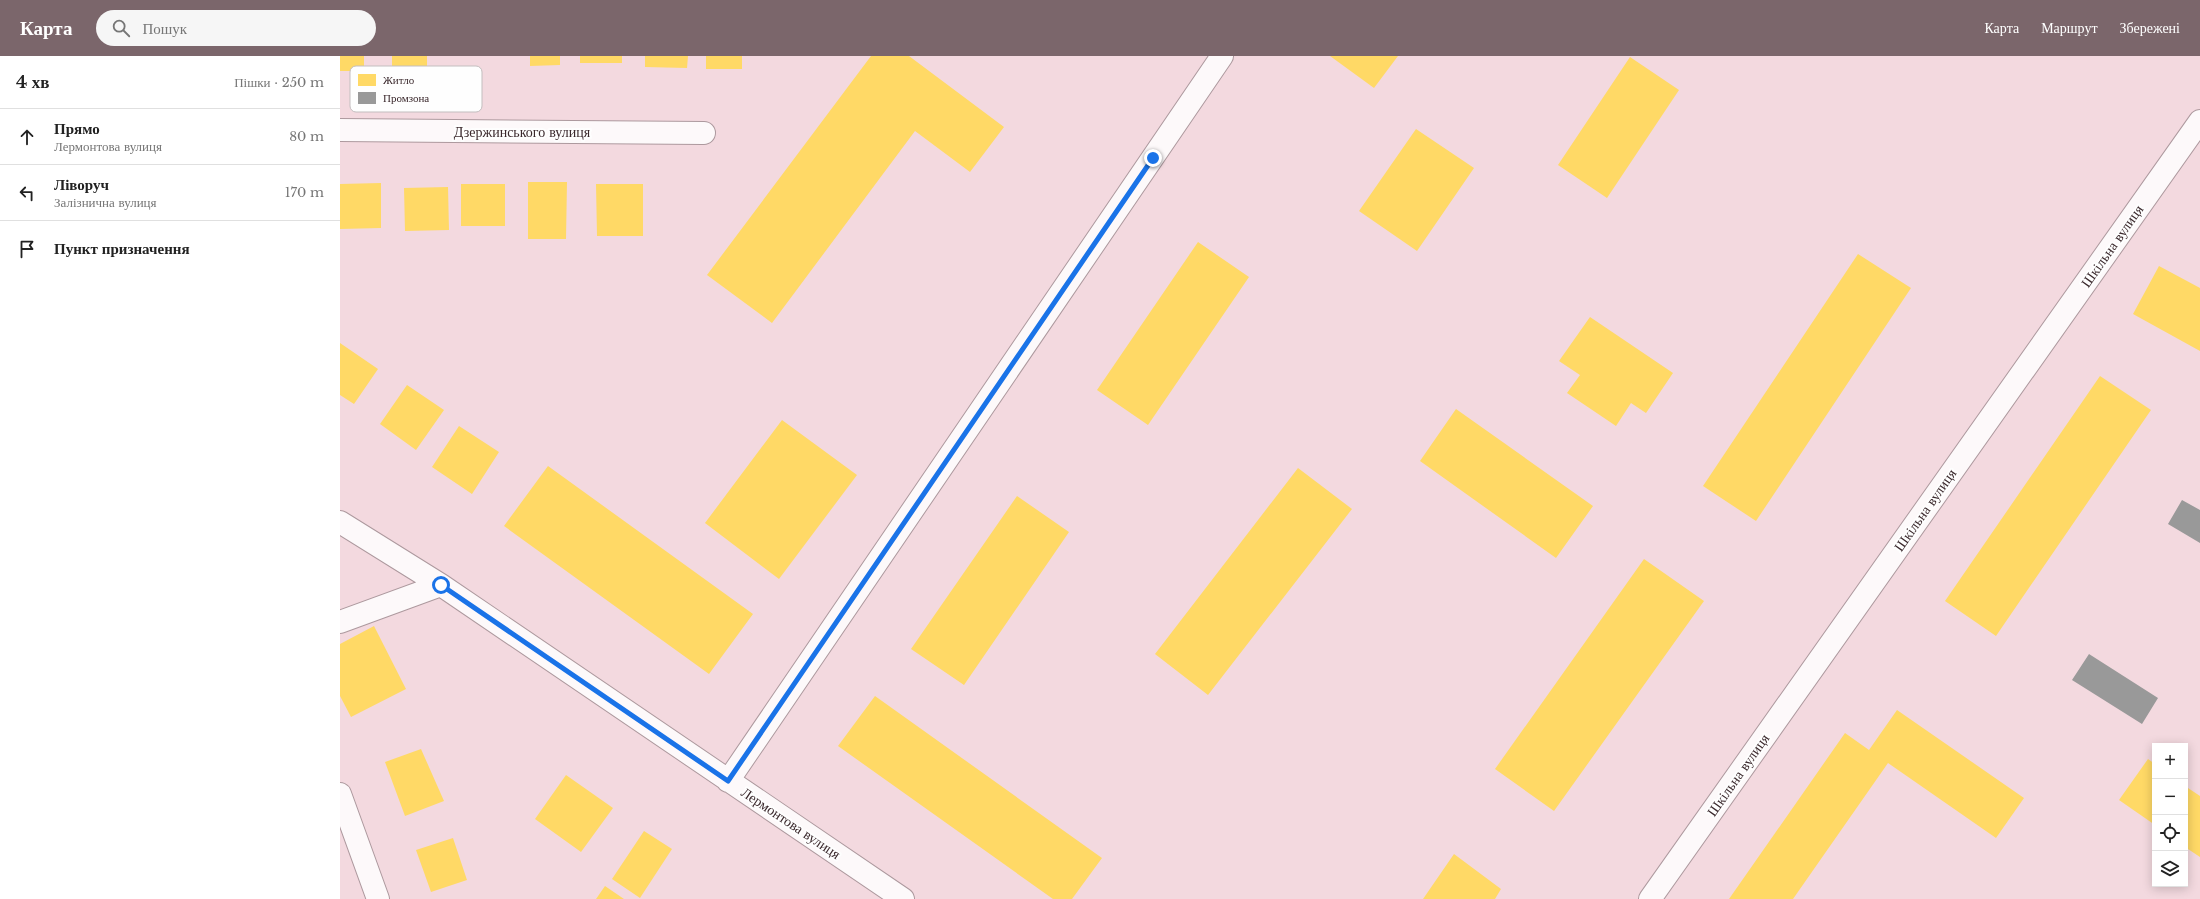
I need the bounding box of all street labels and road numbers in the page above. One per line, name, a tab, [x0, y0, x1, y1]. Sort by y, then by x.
street label: Дзержинського вулиця	[454, 123, 591, 141]
street label: Шкільна вулиця	[2077, 201, 2147, 291]
street label: Шкільна вулиця	[1890, 465, 1960, 555]
street label: Шкільна вулиця	[1703, 730, 1773, 820]
street label: Лермонтова вулиця	[738, 783, 845, 863]

